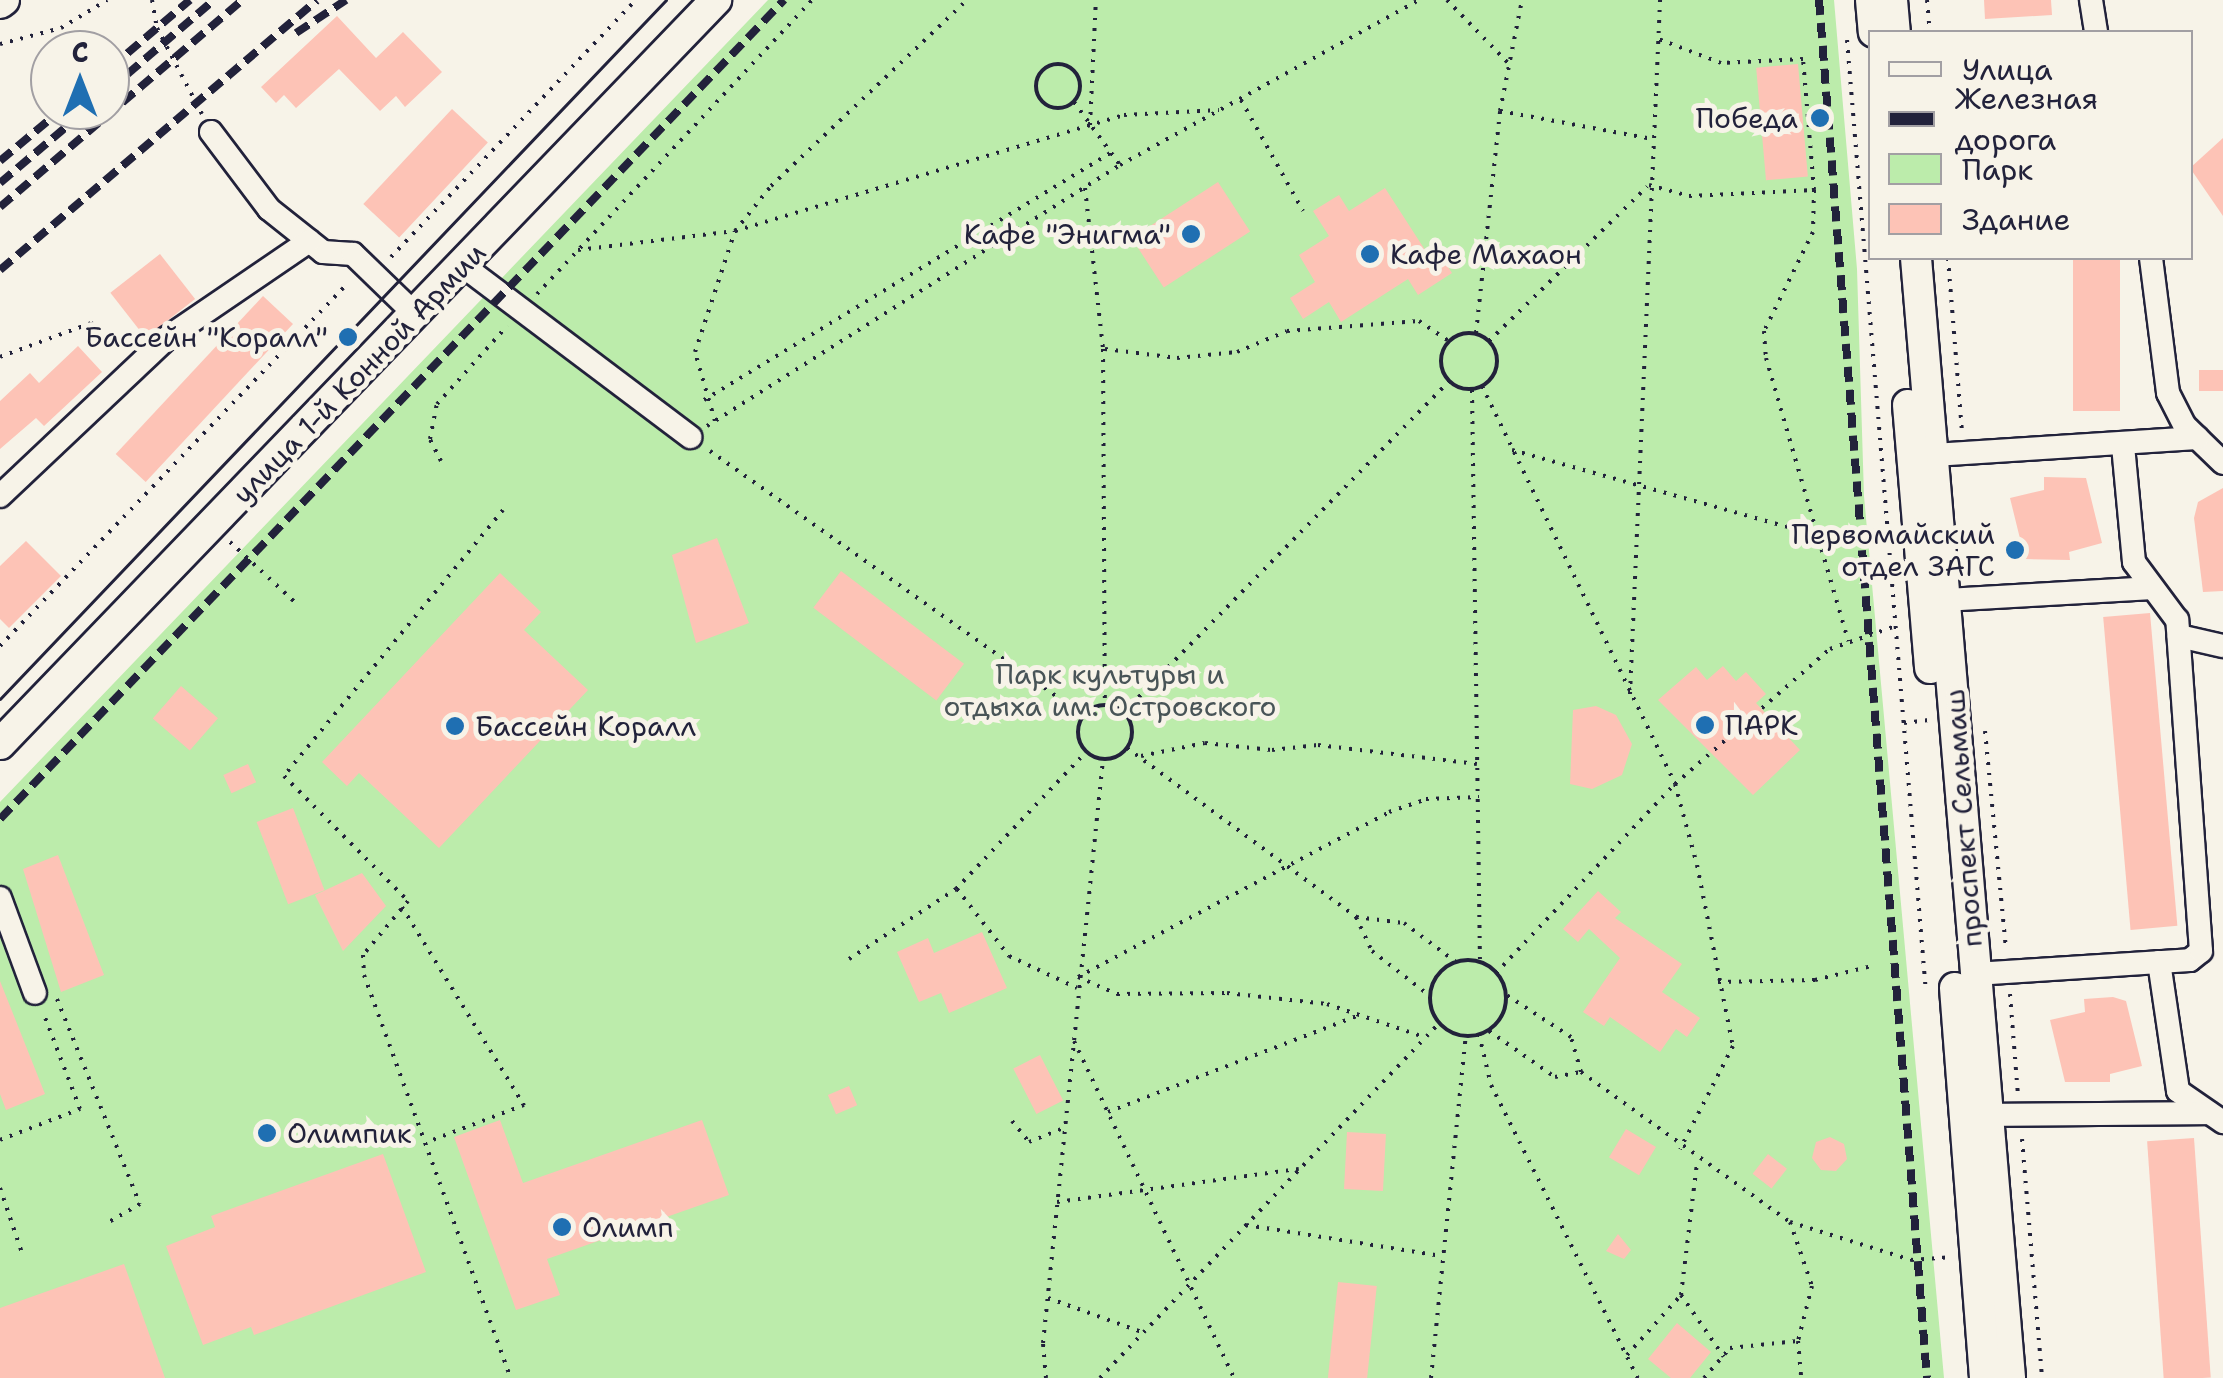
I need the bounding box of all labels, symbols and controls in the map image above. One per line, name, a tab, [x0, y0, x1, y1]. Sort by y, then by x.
north arrow	[30, 30, 130, 130]
legend	[1868, 30, 2193, 260]
text: С	[71, 33, 89, 71]
text: Улица	[1962, 49, 2053, 90]
text: Железная дорога	[1955, 78, 2098, 160]
place label: Победа	[1696, 101, 1798, 135]
marker: Победа	[1807, 105, 1833, 131]
text: Парк	[1962, 149, 2033, 190]
text: Здание	[1962, 199, 2071, 240]
place label: Кафе "Энигма"	[964, 217, 1171, 251]
marker: Кафе "Энигма"	[1180, 223, 1202, 245]
street label: улица 1-й Конной Армии	[225, 236, 493, 510]
place label: Кафе Махаон	[1390, 237, 1582, 271]
marker: Кафе Махаон	[1359, 243, 1381, 265]
place label: Бассейн "Коралл"	[84, 320, 328, 354]
marker: Бассейн "Коралл"	[337, 326, 359, 348]
place label: Первомайский отдел ЗАГС	[1791, 517, 1995, 583]
marker: Первомайский отдел ЗАГС	[2004, 539, 2026, 561]
park label: Парк культуры и отдыха им. Островского	[943, 657, 1277, 723]
street label: проспект Сельмаш	[1937, 688, 1989, 948]
place label: ПАРК	[1725, 708, 1798, 742]
place label: Бассейн Коралл	[475, 709, 696, 743]
marker: ПАРК	[1694, 714, 1716, 736]
marker: Бассейн Коралл	[444, 715, 466, 737]
place label: Олимпик	[287, 1116, 412, 1150]
marker: Олимпик	[256, 1122, 278, 1144]
place label: Олимп	[582, 1210, 674, 1244]
marker: Олимп	[551, 1216, 573, 1238]

